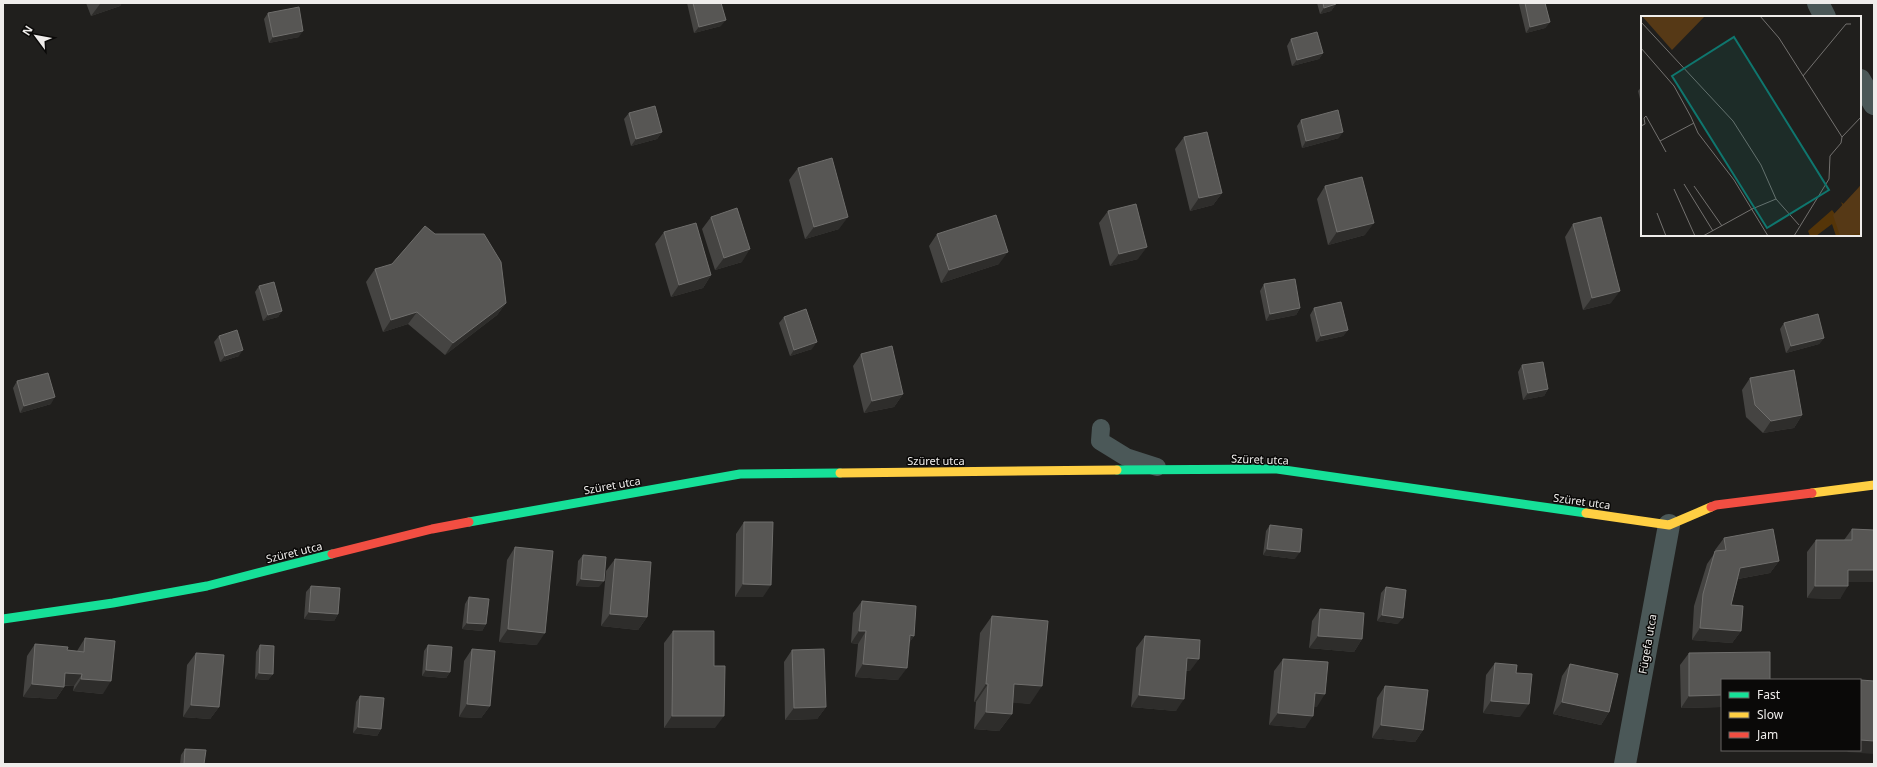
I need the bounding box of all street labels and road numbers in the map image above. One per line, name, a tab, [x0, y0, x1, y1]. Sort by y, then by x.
street label: Szüret utca	[1231, 450, 1289, 468]
street label: Szüret utca	[907, 453, 965, 468]
street label: Szüret utca	[582, 473, 642, 497]
street label: Szüret utca	[1552, 490, 1612, 512]
street label: Szüret utca	[264, 538, 324, 566]
street label: Fügefa utca	[1634, 613, 1660, 675]

